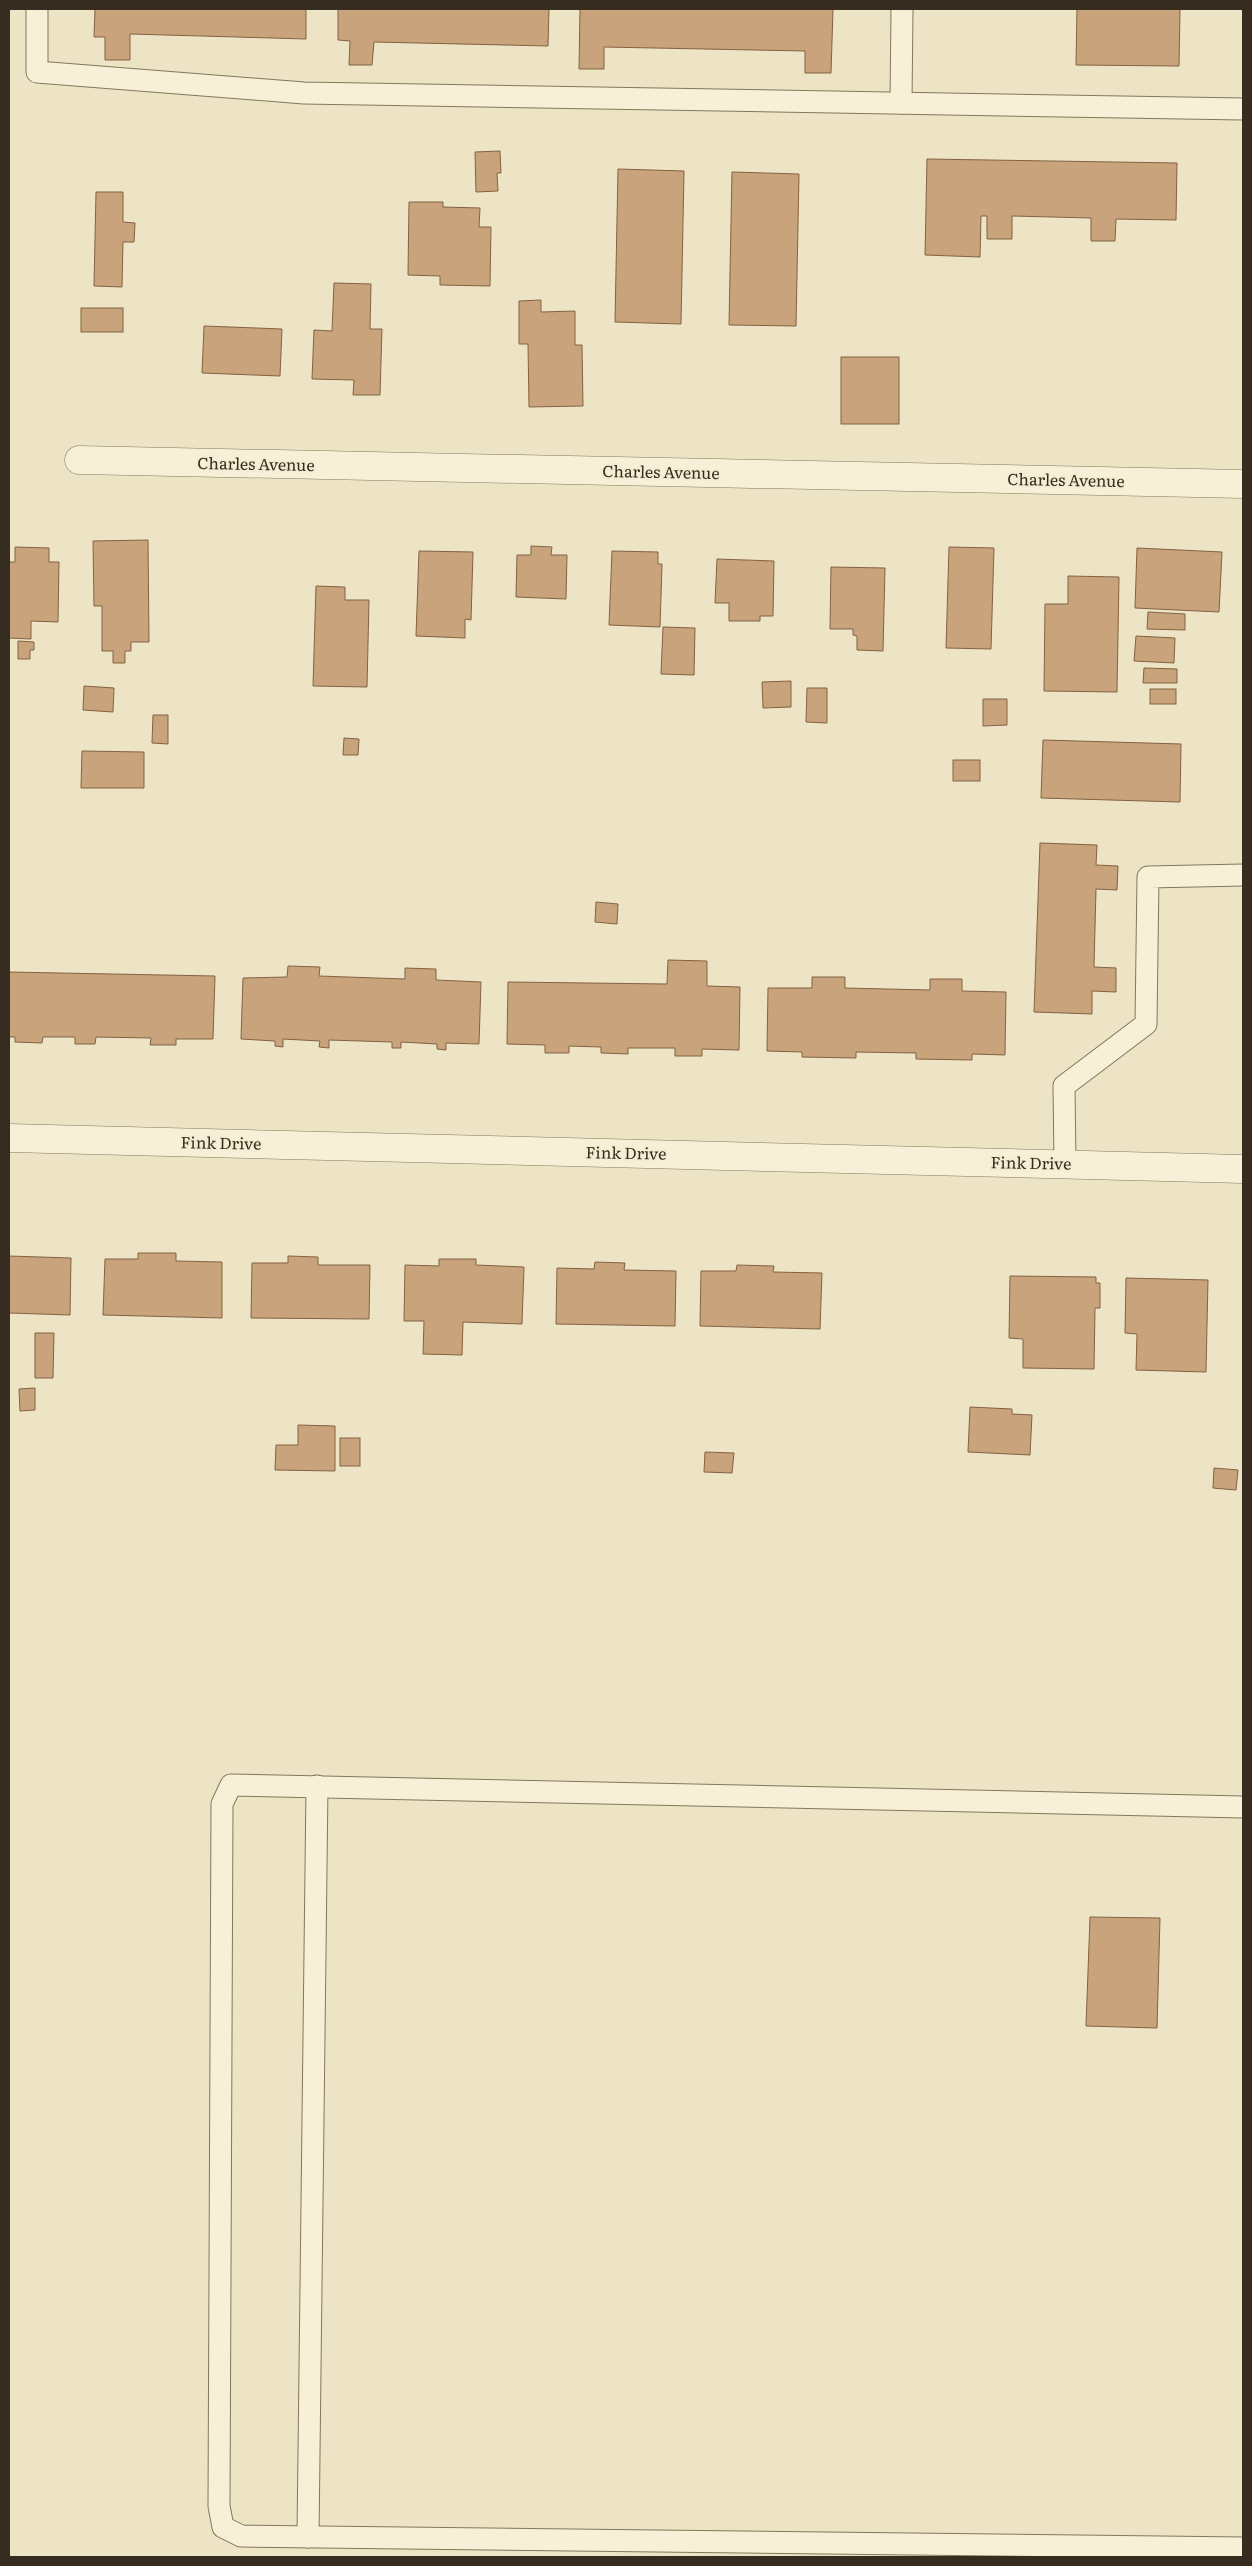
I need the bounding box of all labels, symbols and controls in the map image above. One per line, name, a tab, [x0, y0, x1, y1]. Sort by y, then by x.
street label: Charles Avenue	[197, 450, 315, 476]
street label: Charles Avenue	[602, 458, 720, 484]
street label: Charles Avenue	[1007, 466, 1125, 492]
street label: Fink Drive	[180, 1129, 262, 1155]
street label: Fink Drive	[585, 1139, 667, 1165]
street label: Fink Drive	[990, 1149, 1072, 1175]

